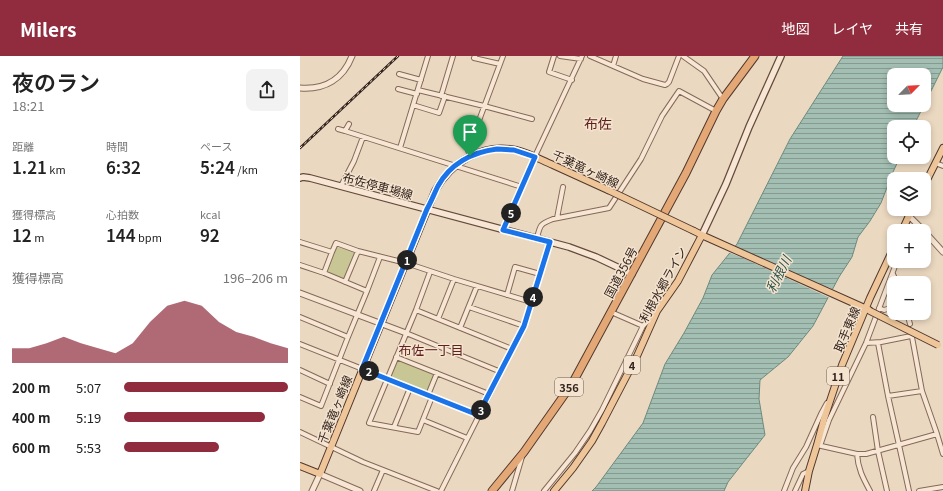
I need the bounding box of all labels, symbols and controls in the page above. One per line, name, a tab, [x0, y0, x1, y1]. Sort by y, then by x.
text: Milers	[20, 15, 76, 42]
text: 地図	[781, 18, 809, 38]
text: レイヤ	[831, 18, 873, 38]
text: 共有	[895, 18, 923, 38]
text: 夜のラン	[12, 65, 100, 97]
north arrow	[887, 68, 931, 112]
map controls	[887, 68, 931, 320]
button: share	[246, 69, 288, 111]
text: 18:21	[12, 96, 44, 115]
district label: 布佐	[584, 113, 612, 133]
pin	[453, 115, 487, 156]
button: locate	[887, 120, 931, 164]
icon: arrive	[459, 121, 481, 143]
text: 距離	[12, 138, 34, 154]
text: 時間	[106, 138, 128, 154]
text: ペース	[200, 138, 232, 154]
street label: 千葉竜ヶ崎線	[550, 145, 622, 191]
text: 1.21	[12, 154, 47, 179]
text: 6:32	[106, 154, 141, 179]
text: 5:24	[200, 154, 235, 179]
text: km	[47, 161, 66, 177]
text: /km	[235, 161, 258, 177]
street label: 布佐停車場線	[341, 167, 415, 203]
button: layers	[887, 172, 931, 216]
pin: 5	[501, 203, 521, 223]
text: 5	[508, 205, 514, 221]
text: 獲得標高	[12, 206, 56, 222]
text: 心拍数	[106, 206, 139, 222]
text: kcal	[200, 206, 221, 222]
text: 12	[12, 222, 32, 247]
text: 144	[106, 222, 136, 247]
text: 92	[200, 222, 220, 247]
button: +	[887, 224, 931, 268]
text: m	[32, 229, 44, 245]
text: bpm	[136, 229, 162, 245]
street label: 国道356号	[599, 243, 641, 301]
street label: 利根水郷ライン	[634, 243, 690, 325]
pin: 1	[397, 250, 417, 270]
water label: 利根川	[761, 251, 796, 296]
text: 1	[404, 252, 410, 268]
text: 獲得標高	[12, 268, 64, 287]
text: 196–206 m	[223, 268, 288, 287]
button: −	[887, 276, 931, 320]
pin: 4	[523, 287, 543, 307]
text: 4	[530, 289, 536, 305]
street label: 取手東線	[829, 304, 863, 354]
district label: 布佐一丁目	[398, 340, 464, 359]
road number: 4	[624, 356, 640, 374]
pin: 2	[359, 361, 379, 381]
text: 2	[366, 363, 372, 379]
road number: 11	[827, 367, 849, 385]
street label: 千葉竜ヶ崎線	[313, 372, 355, 446]
text: 200 m	[12, 378, 51, 397]
text: 5:07	[76, 378, 101, 397]
road number: 356	[555, 378, 583, 396]
pin: 3	[471, 400, 491, 420]
text: 3	[478, 402, 484, 418]
text: 400 m	[12, 408, 51, 427]
text: 5:19	[76, 408, 101, 427]
text: 600 m	[12, 438, 51, 457]
text: 5:53	[76, 438, 101, 457]

